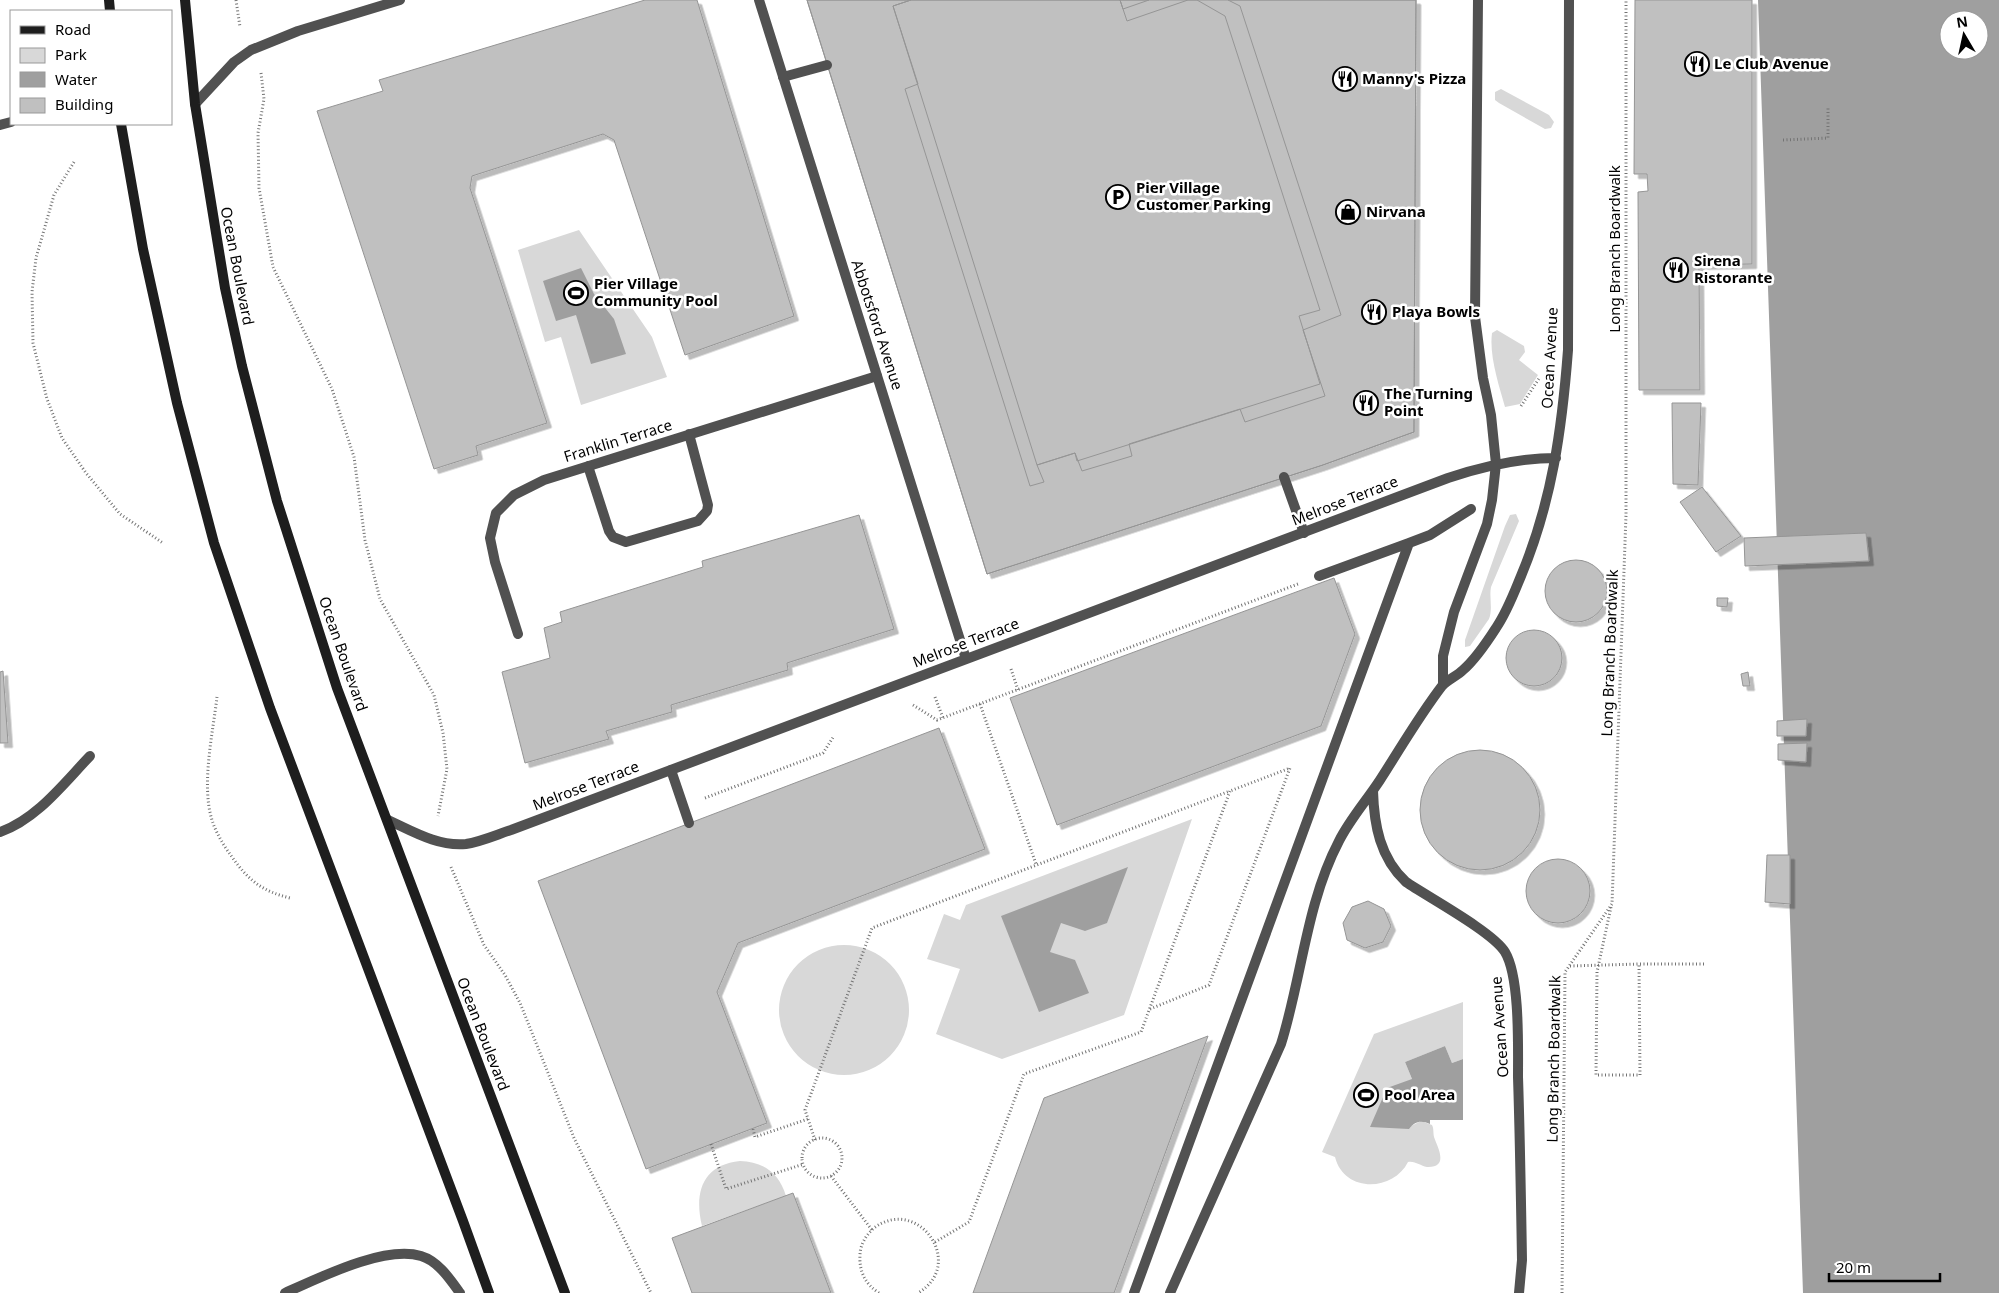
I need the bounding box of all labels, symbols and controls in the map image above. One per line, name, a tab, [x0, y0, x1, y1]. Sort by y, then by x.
legend	[10, 10, 172, 125]
north arrow	[1939, 10, 1989, 60]
text: N	[1955, 11, 1969, 32]
text: Road	[55, 19, 91, 39]
text: Park	[55, 44, 87, 64]
restaurant icon: Le Club Avenue	[1684, 51, 1710, 77]
place label: Le Club Avenue	[1714, 53, 1829, 73]
restaurant icon: Manny's Pizza	[1332, 66, 1358, 92]
place label: Manny's Pizza	[1362, 68, 1466, 88]
text: Water	[55, 69, 97, 89]
text: Building	[55, 94, 113, 114]
street label: Long Branch Boardwalk	[1604, 165, 1624, 333]
place label: Pier Village Customer Parking	[1136, 177, 1271, 214]
parking icon: Pier Village Customer Parking	[1105, 184, 1131, 210]
shop icon: Nirvana	[1335, 199, 1361, 225]
place label: Nirvana	[1366, 201, 1426, 221]
street label: Ocean Boulevard	[217, 205, 259, 327]
place label: Sirena Ristorante	[1694, 250, 1772, 287]
street label: Abbotsford Avenue	[847, 257, 908, 392]
restaurant icon: Sirena Ristorante	[1663, 257, 1689, 283]
place label: Pier Village Community Pool	[594, 273, 718, 310]
sports icon: Pier Village Community Pool	[563, 280, 589, 306]
restaurant icon: Playa Bowls	[1361, 299, 1387, 325]
place label: Playa Bowls	[1392, 301, 1480, 321]
street label: Ocean Avenue	[1536, 307, 1562, 409]
place label: The Turning Point	[1384, 383, 1473, 420]
restaurant icon: The Turning Point	[1353, 390, 1379, 416]
street label: Franklin Terrace	[561, 414, 674, 466]
street label: Melrose Terrace	[1289, 471, 1401, 530]
street label: Long Branch Boardwalk	[1596, 569, 1622, 737]
street label: Ocean Boulevard	[315, 594, 373, 714]
street label: Melrose Terrace	[910, 613, 1022, 672]
street label: Melrose Terrace	[530, 756, 642, 815]
street label: Ocean Boulevard	[453, 974, 515, 1093]
street label: Long Branch Boardwalk	[1542, 975, 1564, 1143]
street label: Ocean Avenue	[1485, 976, 1513, 1078]
sports icon: Pool Area	[1353, 1082, 1379, 1108]
place label: Pool Area	[1384, 1084, 1455, 1104]
scale bar	[1829, 1250, 1940, 1282]
text: 20 m	[1836, 1257, 1871, 1277]

